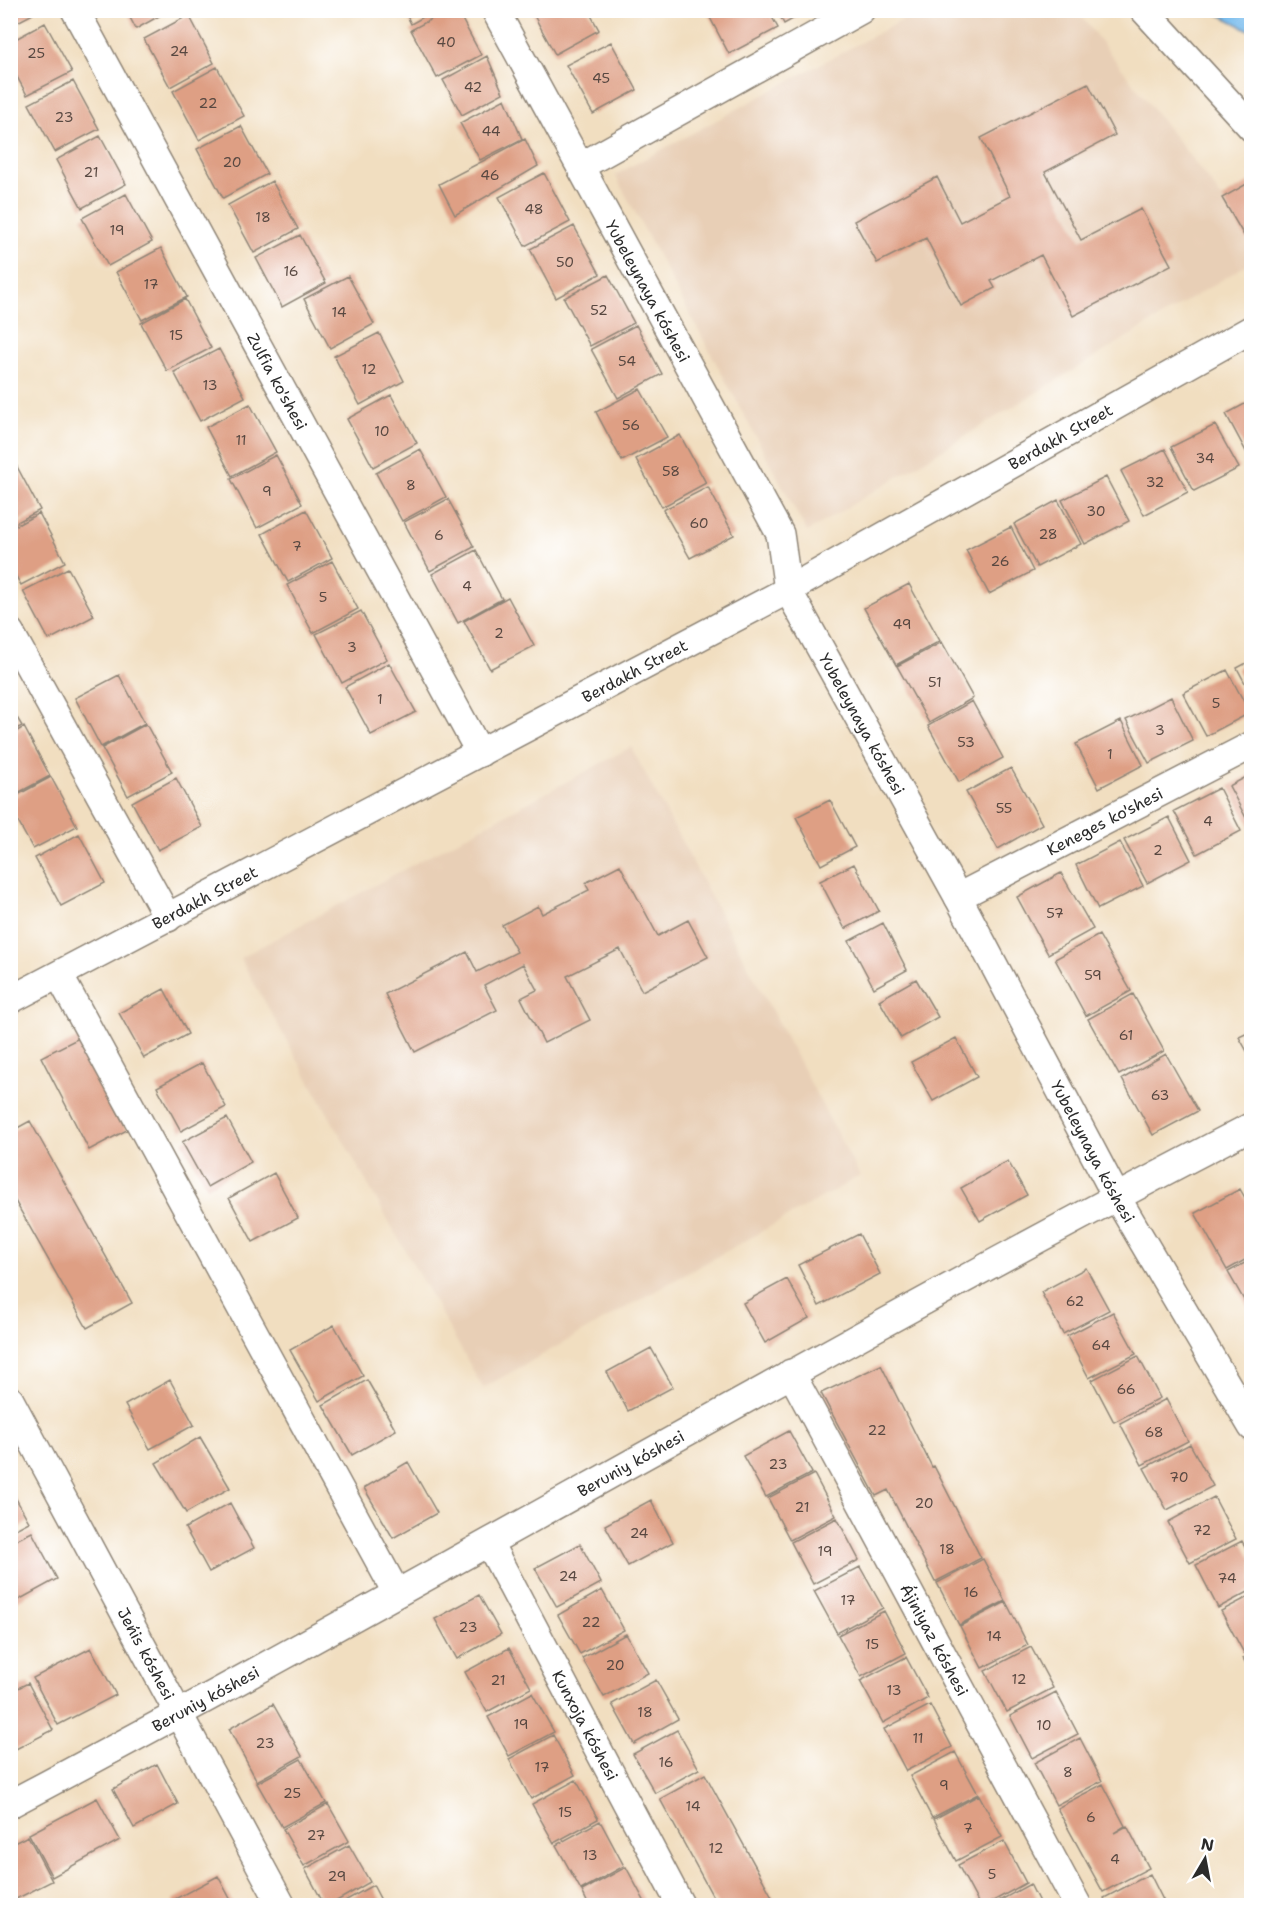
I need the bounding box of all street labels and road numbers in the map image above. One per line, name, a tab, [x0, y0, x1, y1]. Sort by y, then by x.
street label: Yubeleynaya kóshesi	[601, 216, 695, 366]
street label: Zulfia ko'shesi	[242, 329, 312, 434]
street label: Berdakh Street	[1005, 399, 1116, 474]
street label: Berdakh Street	[578, 634, 691, 707]
street label: Yubeleynaya kóshesi	[814, 649, 910, 798]
street label: Keneges ko'shesi	[1043, 783, 1166, 860]
street label: Berdakh Street	[148, 861, 261, 934]
street label: Yubeleynaya kóshesi	[1046, 1077, 1140, 1227]
street label: Beruniy kóshesi	[573, 1425, 688, 1502]
street label: Ájiniyaz kóshesi	[896, 1580, 973, 1700]
street label: Jeńis kóshesi	[113, 1604, 180, 1704]
street label: Beruniy kóshesi	[148, 1661, 263, 1737]
street label: Kunxoja kóshesi	[547, 1666, 623, 1784]

